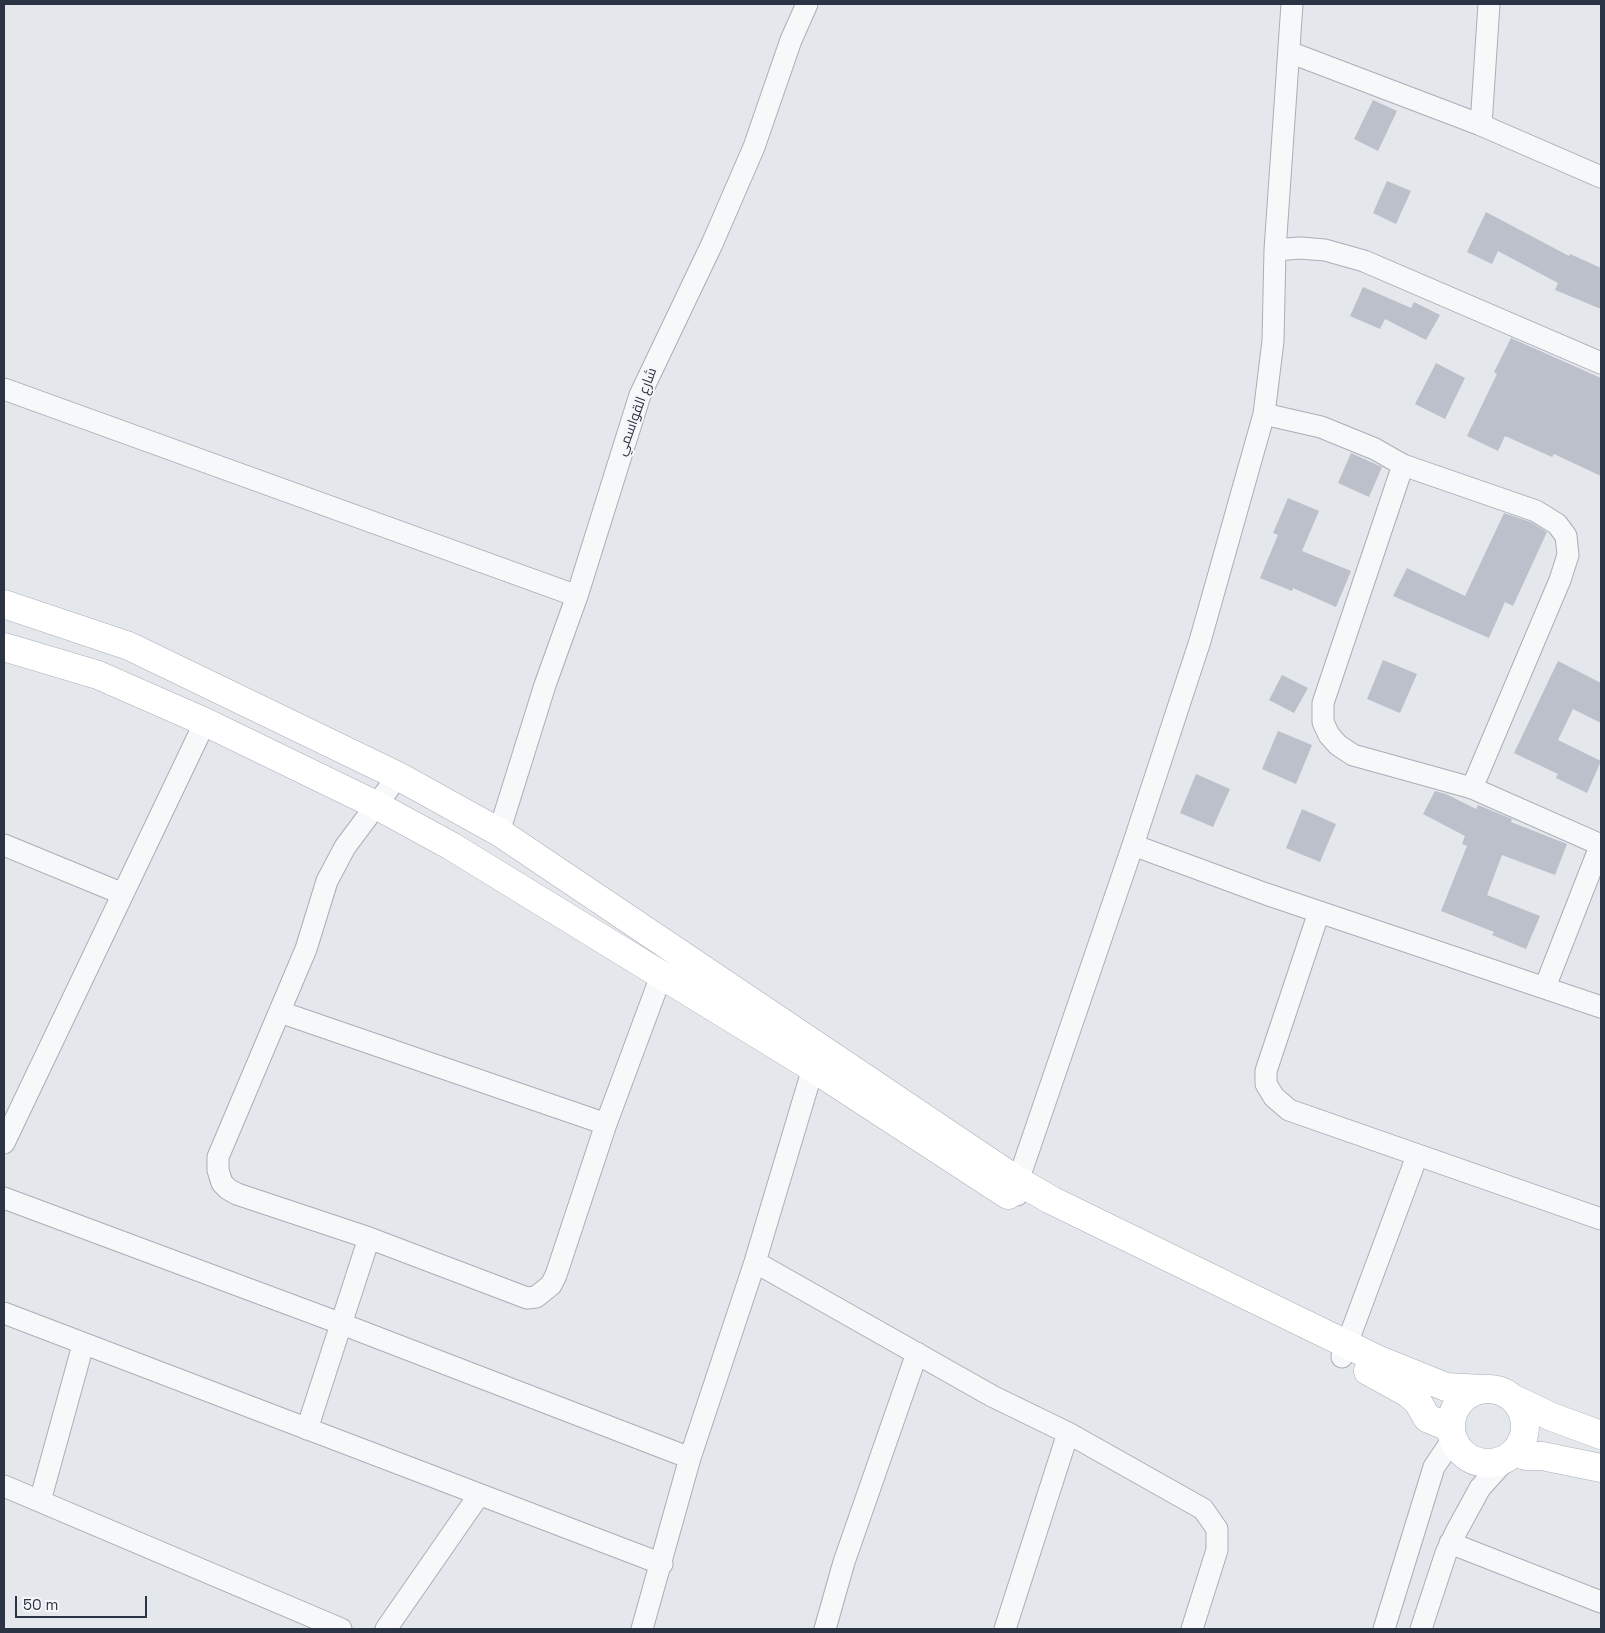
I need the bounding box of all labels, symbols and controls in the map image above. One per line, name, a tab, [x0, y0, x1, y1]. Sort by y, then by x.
street label: شارع القواسمي	[613, 366, 661, 458]
scale bar	[18, 1586, 150, 1618]
text: 50 m	[23, 1595, 58, 1614]

